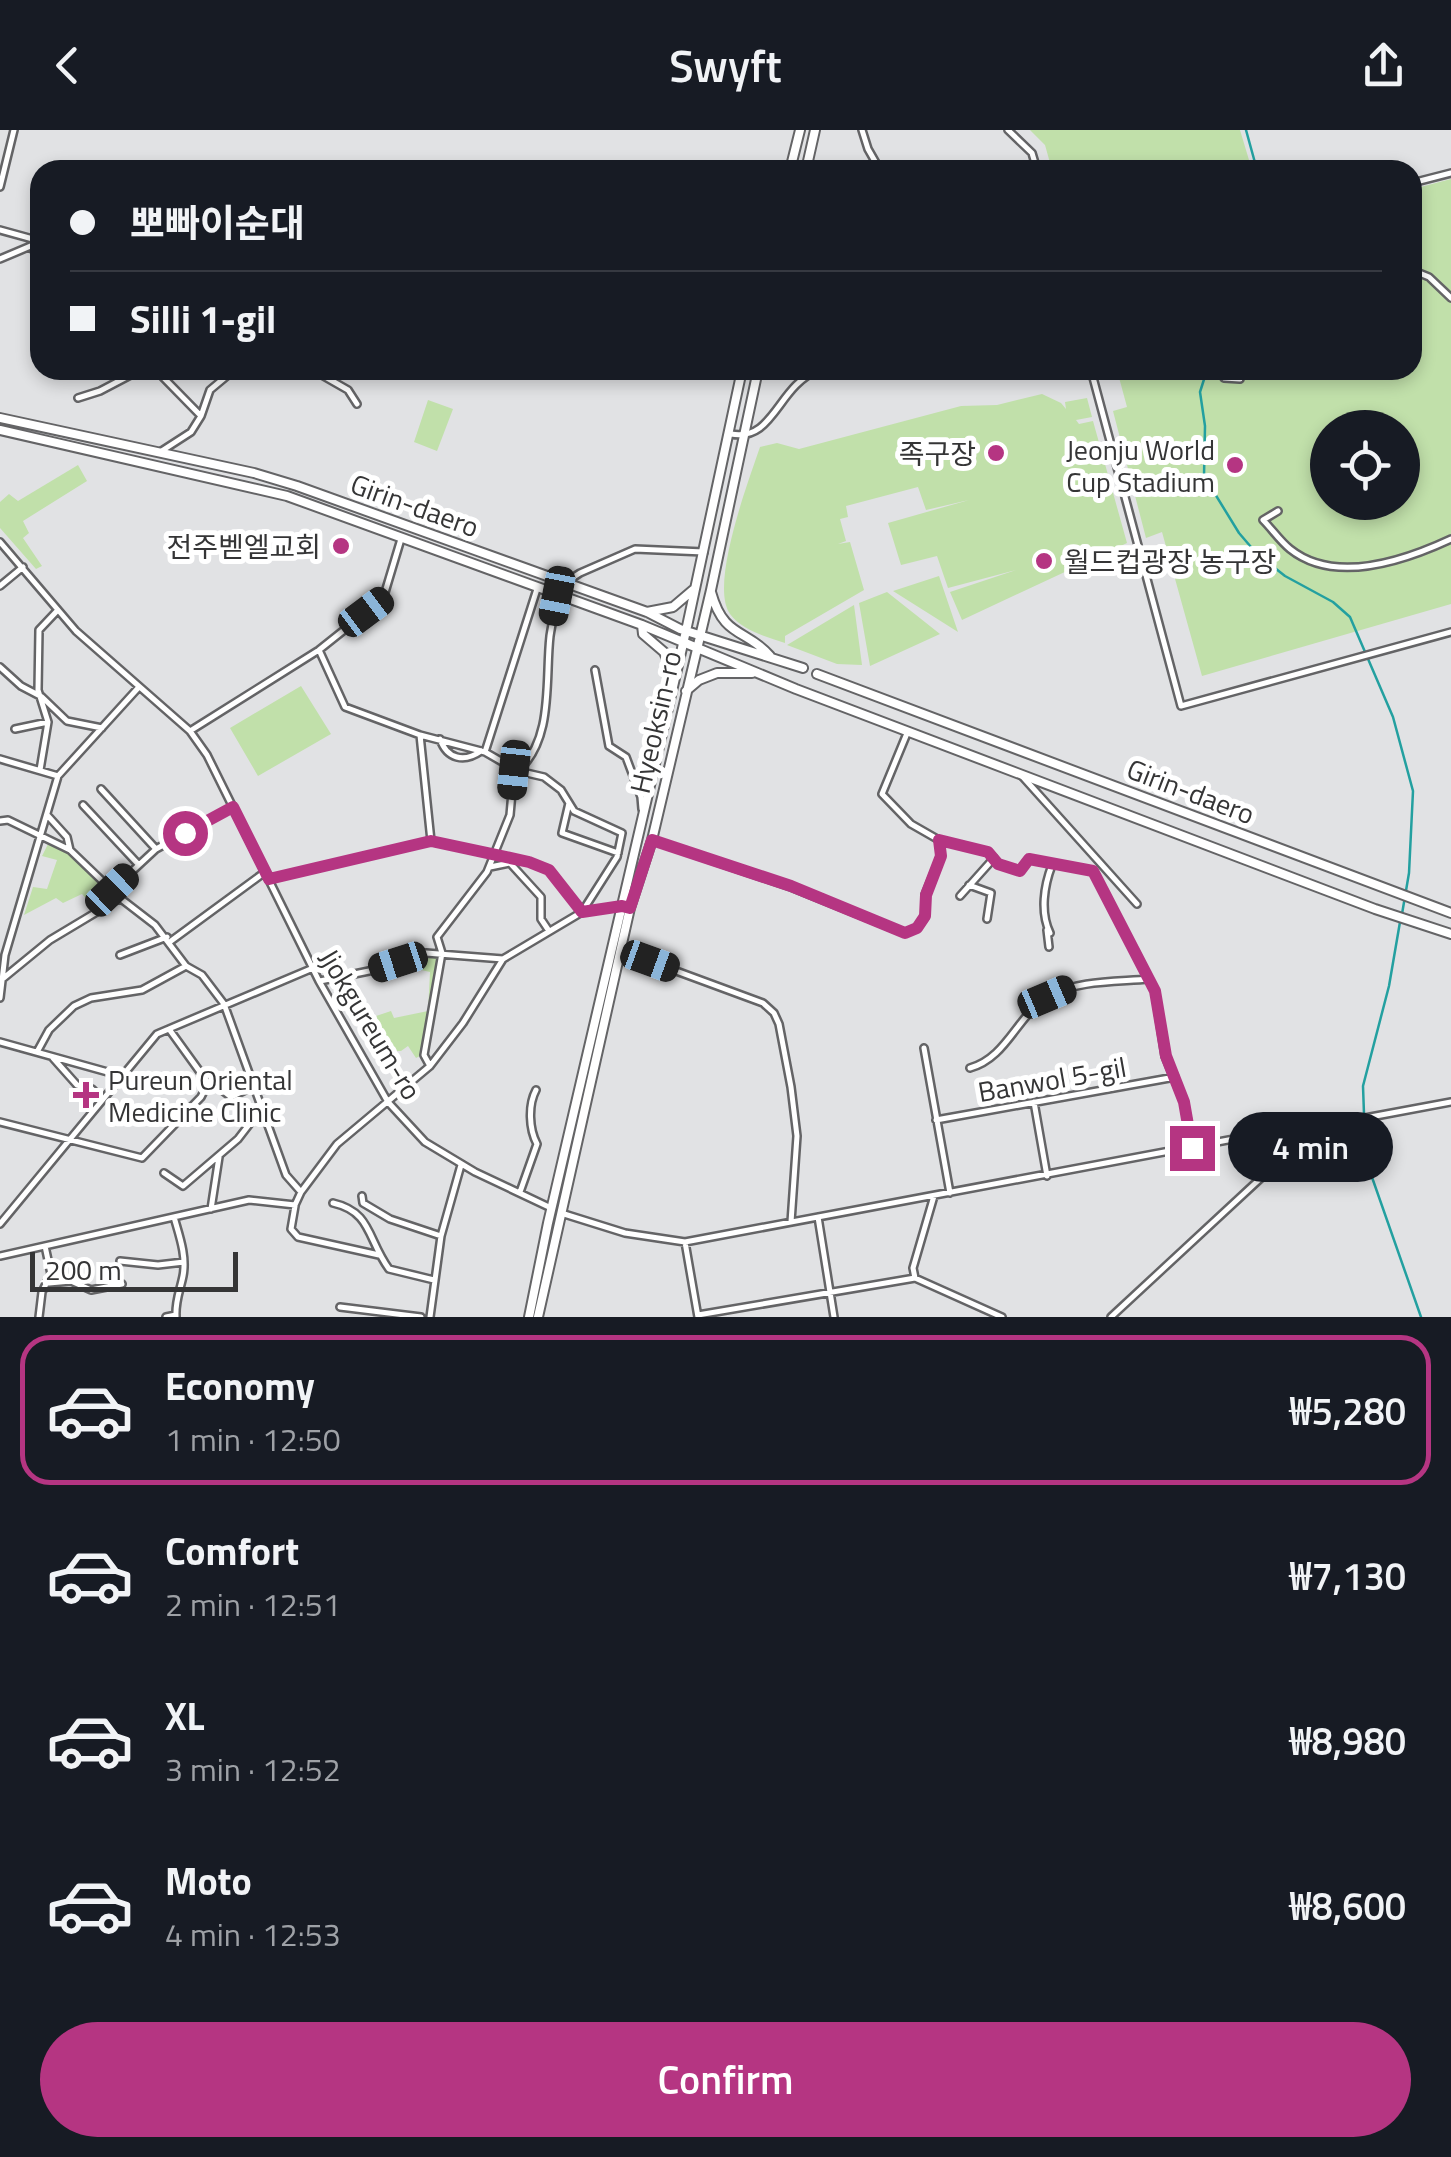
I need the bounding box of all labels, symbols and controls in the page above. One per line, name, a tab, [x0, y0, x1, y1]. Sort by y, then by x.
text: Swyft	[669, 31, 782, 99]
icon: back	[40, 38, 95, 93]
icon: share	[1356, 38, 1411, 93]
text: 뽀빠이순대	[130, 194, 305, 252]
text: Silli 1-gil	[130, 290, 276, 348]
map controls	[1310, 410, 1420, 520]
button: locate	[1310, 410, 1420, 520]
place label: Jeonju World Cup Stadium	[1066, 428, 1215, 503]
place label: 족구장	[899, 432, 976, 475]
marker: 족구장	[985, 442, 1007, 464]
marker: Jeonju World Cup Stadium	[1224, 454, 1246, 476]
street label: Girin-daero	[345, 462, 485, 548]
place label: 전주벧엘교회	[166, 525, 321, 568]
marker: 전주벧엘교회	[330, 535, 352, 557]
place label: 월드컵광장 농구장	[1064, 540, 1276, 583]
marker: 월드컵광장 농구장	[1033, 550, 1055, 572]
car	[537, 564, 577, 628]
car	[333, 582, 399, 642]
street label: Hyeoksin-ro	[618, 646, 692, 798]
car	[496, 739, 532, 801]
street label: Girin-daero	[1121, 747, 1261, 835]
route start	[163, 811, 208, 856]
car	[80, 858, 144, 922]
car	[617, 937, 683, 985]
car	[365, 938, 431, 986]
street label: Jjokgureum-ro	[309, 940, 433, 1108]
car	[1014, 971, 1080, 1023]
street label: Banwol 5-gil	[975, 1045, 1129, 1113]
place label: Pureun Oriental Medicine Clinic	[108, 1058, 293, 1133]
marker: Pureun Oriental Medicine Clinic	[73, 1082, 99, 1108]
callout: 4 min	[1227, 1113, 1392, 1183]
text: 4 min	[1272, 1123, 1349, 1171]
route end	[1170, 1126, 1215, 1171]
scale bar	[30, 1247, 238, 1292]
text: 200 m	[45, 1248, 122, 1291]
text: Economy	[165, 1357, 315, 1415]
icon: car	[45, 1365, 135, 1455]
text: ₩5,280	[1289, 1382, 1406, 1440]
text: 1 min · 12:50	[165, 1415, 341, 1463]
text: Comfort	[165, 1522, 299, 1580]
icon: car	[45, 1530, 135, 1620]
text: ₩7,130	[1289, 1547, 1406, 1605]
text: 2 min · 12:51	[165, 1580, 341, 1628]
text: XL	[165, 1687, 205, 1745]
icon: car	[45, 1695, 135, 1785]
text: ₩8,980	[1289, 1712, 1406, 1770]
text: 3 min · 12:52	[165, 1745, 341, 1793]
text: Moto	[165, 1852, 252, 1910]
icon: car	[45, 1860, 135, 1950]
text: ₩8,600	[1289, 1877, 1406, 1935]
text: 4 min · 12:53	[165, 1910, 341, 1958]
button: Confirm	[40, 2022, 1411, 2137]

